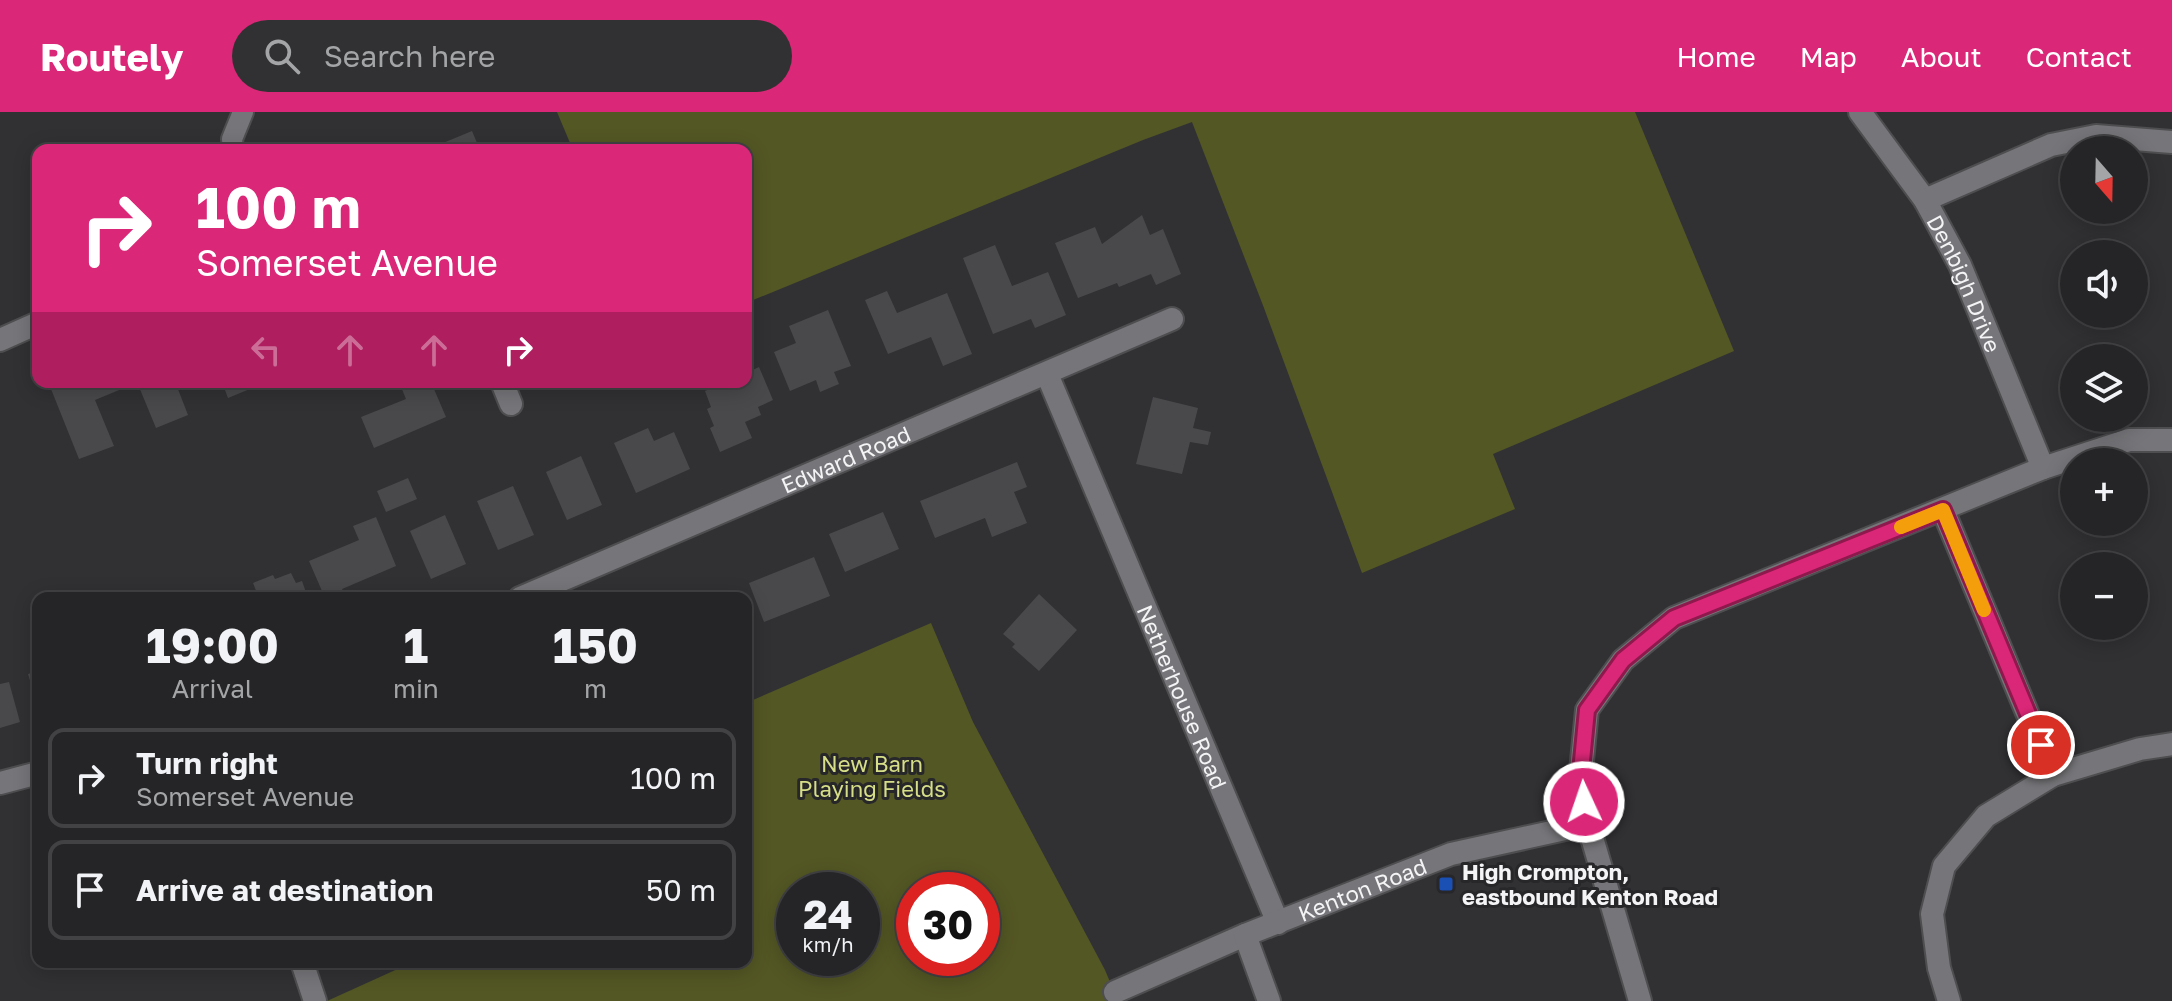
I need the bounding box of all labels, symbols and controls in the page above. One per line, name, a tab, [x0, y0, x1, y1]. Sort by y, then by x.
search box	[232, 20, 792, 92]
text: Routely	[40, 34, 184, 79]
icon: search	[260, 34, 304, 78]
text: Search here	[324, 38, 496, 74]
text: Home	[1677, 40, 1756, 73]
text: Map	[1800, 40, 1857, 73]
text: About	[1901, 40, 1982, 73]
text: Contact	[2026, 40, 2132, 73]
north arrow	[2060, 136, 2148, 224]
map controls	[2060, 136, 2148, 640]
text: 100 m	[196, 173, 361, 240]
icon: right	[64, 176, 168, 280]
street label: Denbigh Drive	[1922, 210, 2008, 356]
button: sound	[2060, 240, 2148, 328]
text: Somerset Avenue	[196, 241, 498, 284]
icon: left	[244, 328, 288, 372]
icon: ahead	[328, 328, 372, 372]
icon: ahead	[412, 328, 456, 372]
icon: right	[496, 328, 540, 372]
button: layers	[2060, 344, 2148, 432]
street label: Edward Road	[777, 419, 914, 498]
button: +	[2060, 448, 2148, 536]
button: −	[2060, 552, 2148, 640]
street label: Netherhouse Road	[1132, 601, 1233, 793]
text: 19:00	[146, 616, 279, 674]
text: 1	[403, 616, 428, 674]
text: 150	[553, 616, 638, 674]
text: Arrival	[172, 673, 253, 704]
text: min	[393, 673, 439, 704]
text: m	[584, 673, 607, 704]
pin	[2007, 711, 2075, 779]
icon: arrive	[2019, 723, 2063, 767]
text: Turn right	[136, 745, 278, 781]
park label: New Barn Playing Fields	[798, 750, 946, 802]
icon: right	[68, 756, 112, 800]
text: 100 m	[630, 760, 716, 796]
position arrow	[1542, 760, 1626, 844]
text: Somerset Avenue	[136, 781, 354, 812]
street label: Kenton Road	[1294, 852, 1430, 926]
place label: High Crompton, eastbound Kenton Road	[1462, 858, 1718, 910]
icon: arrive	[68, 868, 112, 912]
text: Arrive at destination	[136, 872, 433, 908]
text: 50 m	[646, 872, 716, 908]
speed limit sign: 30	[896, 872, 1000, 976]
marker: High Crompton, eastbound Kenton Road	[1437, 875, 1455, 893]
text: 24	[803, 890, 853, 938]
text: km/h	[803, 932, 853, 956]

